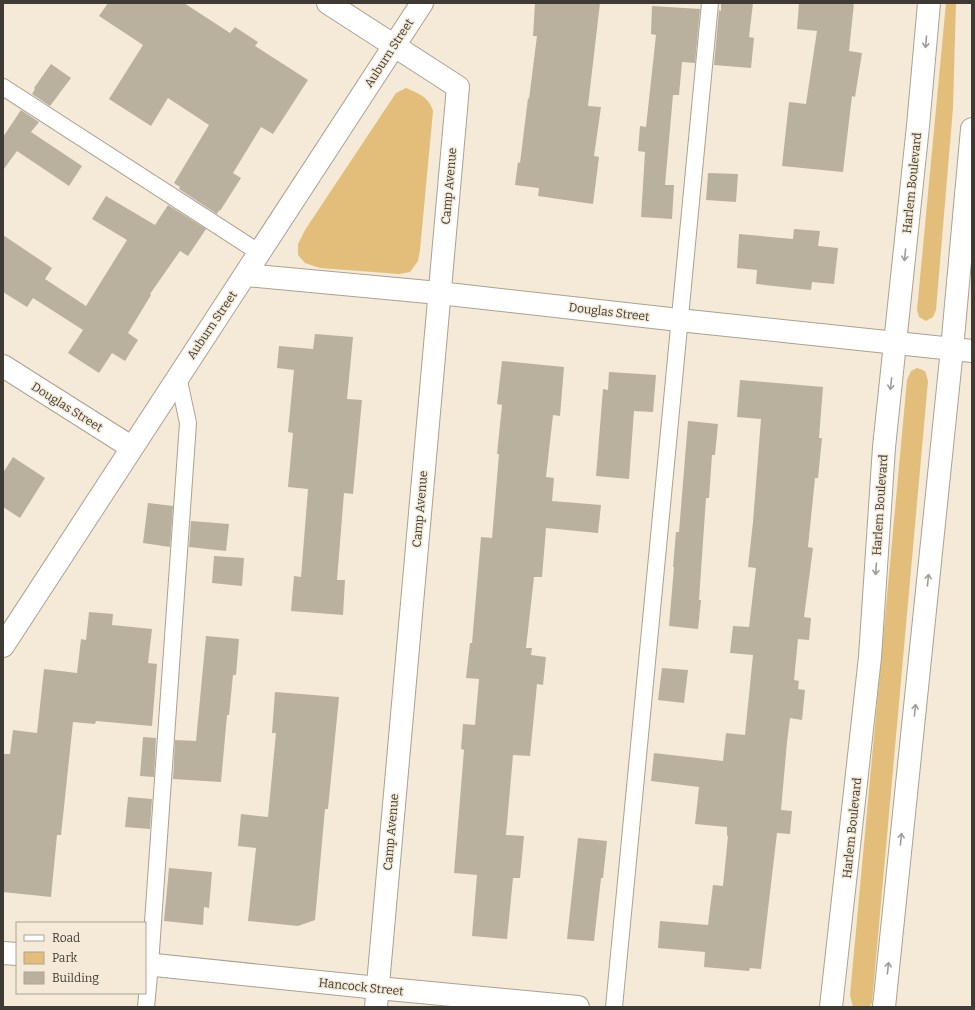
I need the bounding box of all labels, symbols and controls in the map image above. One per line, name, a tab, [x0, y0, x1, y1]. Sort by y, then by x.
street label: Auburn Street	[362, 16, 417, 90]
one-way arrow	[922, 35, 929, 48]
street label: Harlem Boulevard	[900, 132, 924, 234]
street label: Camp Avenue	[439, 147, 459, 225]
one-way arrow	[901, 248, 909, 261]
street label: Auburn Street	[184, 288, 240, 362]
street label: Douglas Street	[568, 300, 651, 324]
one-way arrow	[887, 377, 895, 390]
street label: Douglas Street	[29, 380, 106, 435]
street label: Harlem Boulevard	[869, 454, 891, 556]
street label: Camp Avenue	[410, 470, 430, 548]
one-way arrow	[872, 562, 879, 575]
one-way arrow	[924, 574, 932, 587]
one-way arrow	[911, 704, 918, 717]
street label: Harlem Boulevard	[840, 777, 864, 879]
street label: Camp Avenue	[381, 793, 401, 871]
one-way arrow	[898, 833, 905, 846]
legend	[16, 922, 146, 994]
text: Road	[52, 931, 80, 945]
text: Park	[52, 951, 78, 965]
one-way arrow	[885, 962, 892, 975]
text: Building	[52, 971, 99, 985]
street label: Hancock Street	[318, 976, 405, 998]

